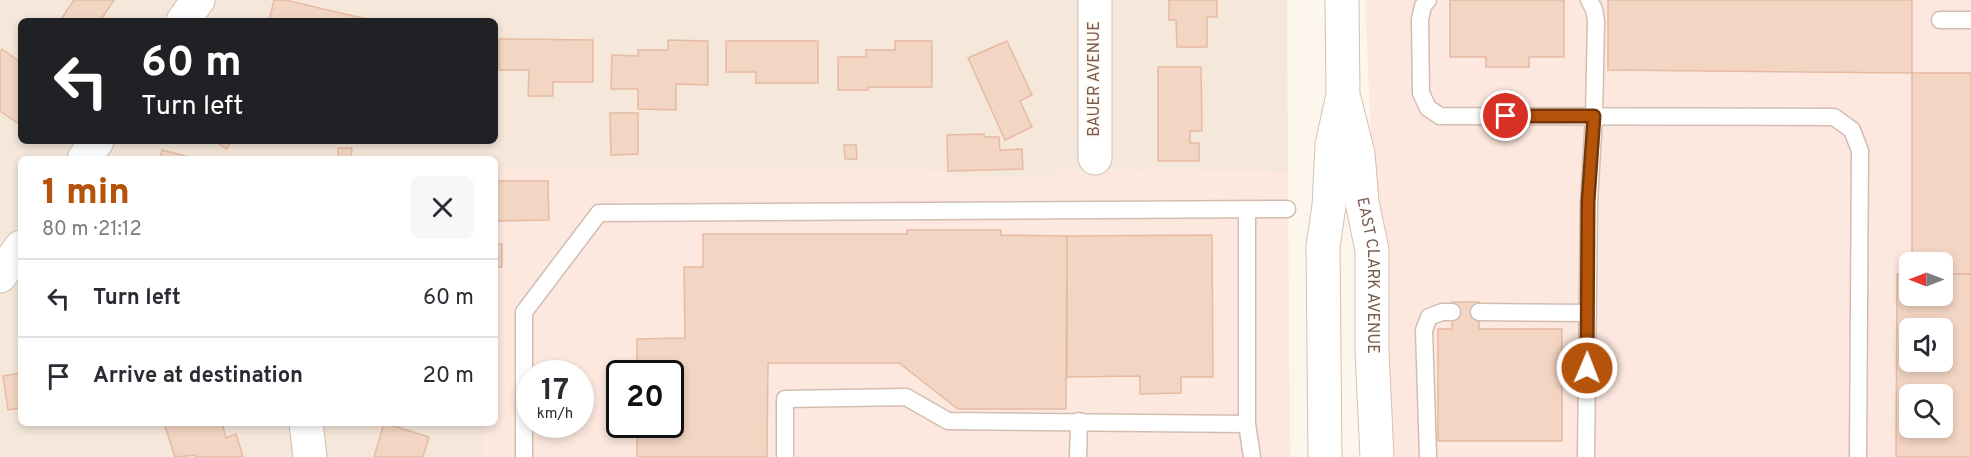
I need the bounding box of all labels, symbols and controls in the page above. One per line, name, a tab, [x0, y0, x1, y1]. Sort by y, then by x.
street label: BAUER AVENUE	[1085, 21, 1105, 137]
text: 60 m	[141, 38, 242, 91]
icon: left	[42, 42, 120, 120]
text: Turn left	[141, 90, 243, 124]
pin	[1480, 90, 1531, 141]
icon: arrive	[1489, 99, 1522, 132]
text: 1 min	[42, 171, 130, 217]
button: close	[411, 176, 474, 239]
street label: EAST CLARK AVENUE	[1351, 196, 1382, 354]
text: 80 m · 21:12	[42, 217, 142, 243]
north arrow	[1899, 252, 1953, 306]
map controls	[1899, 252, 1953, 438]
icon: left	[42, 282, 75, 315]
text: Turn left	[93, 285, 181, 312]
text: 60 m	[423, 285, 474, 312]
button: sound	[1899, 318, 1953, 372]
position arrow	[1555, 336, 1619, 400]
icon: arrive	[42, 360, 75, 393]
speed limit sign: 20	[606, 360, 684, 438]
text: Arrive at destination	[93, 363, 303, 390]
text: 20 m	[423, 363, 474, 390]
text: 17	[541, 373, 569, 410]
button: search	[1899, 384, 1953, 438]
text: km/h	[537, 405, 573, 424]

